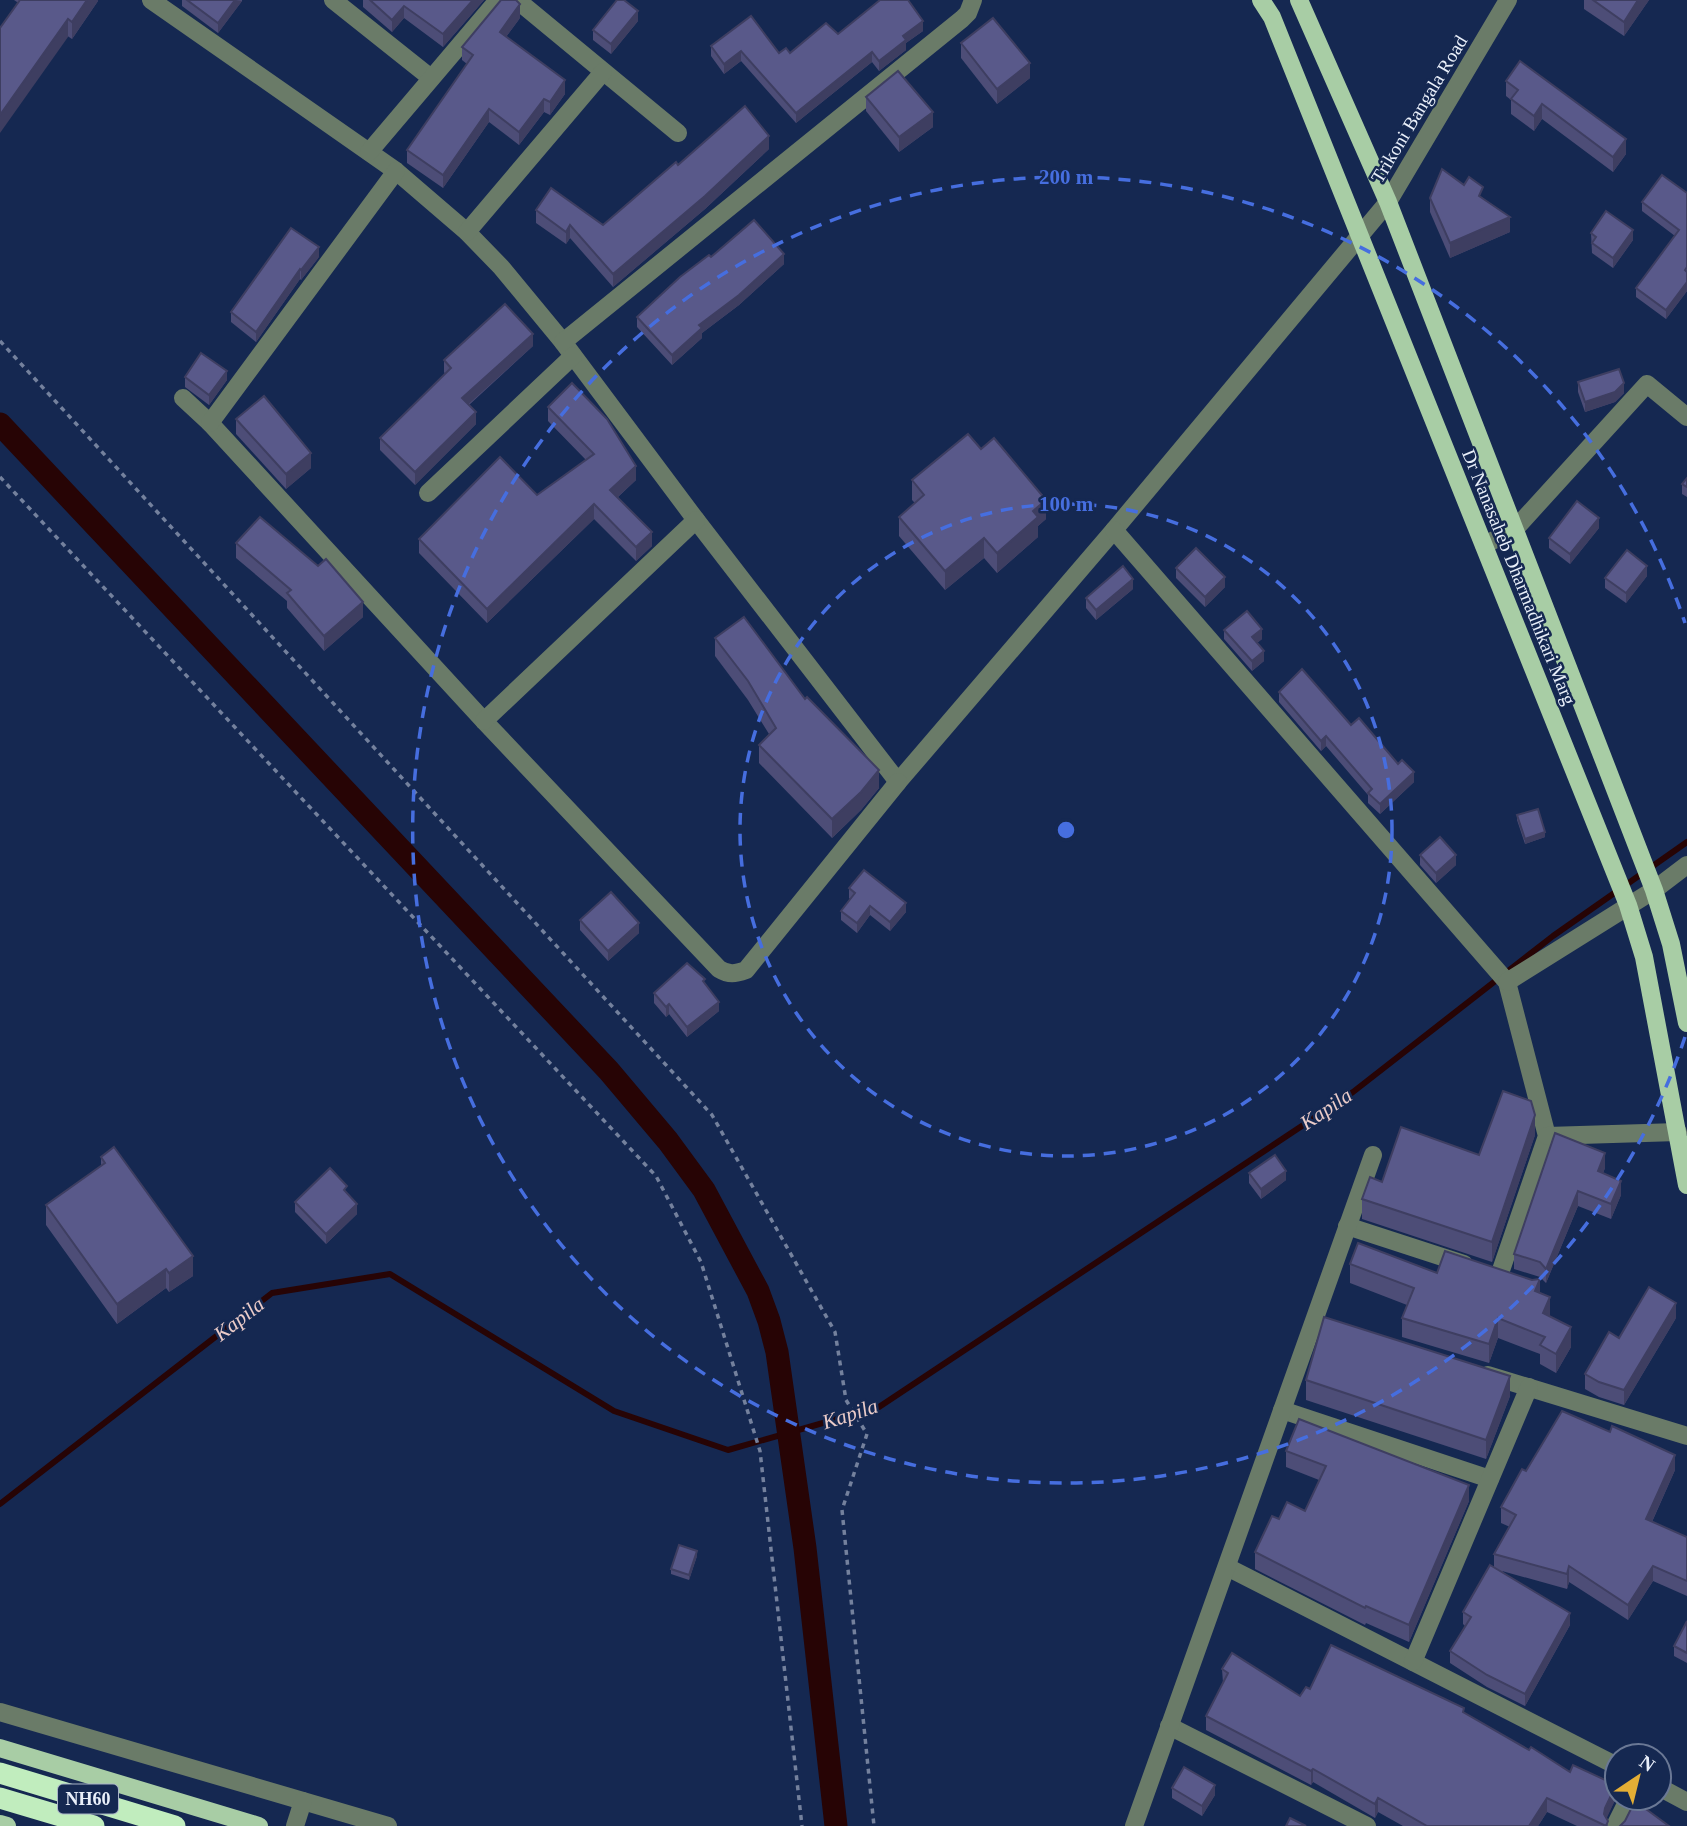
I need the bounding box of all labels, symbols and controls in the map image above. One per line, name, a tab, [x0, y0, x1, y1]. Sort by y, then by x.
street label: Trikoni Bangala Road	[1367, 31, 1472, 186]
text: 200 m	[1039, 165, 1094, 189]
street label: Dr Nanasaheb Dharmadhikari Marg	[1458, 446, 1580, 708]
text: 100 m	[1039, 492, 1094, 516]
centre of rings	[1054, 818, 1078, 842]
water label: Kapila	[1295, 1083, 1356, 1135]
water label: Kapila	[208, 1292, 269, 1347]
water label: Kapila	[818, 1394, 881, 1435]
north arrow	[1603, 1742, 1673, 1812]
text: N	[1636, 1751, 1659, 1776]
road number: NH60	[58, 1784, 118, 1814]

